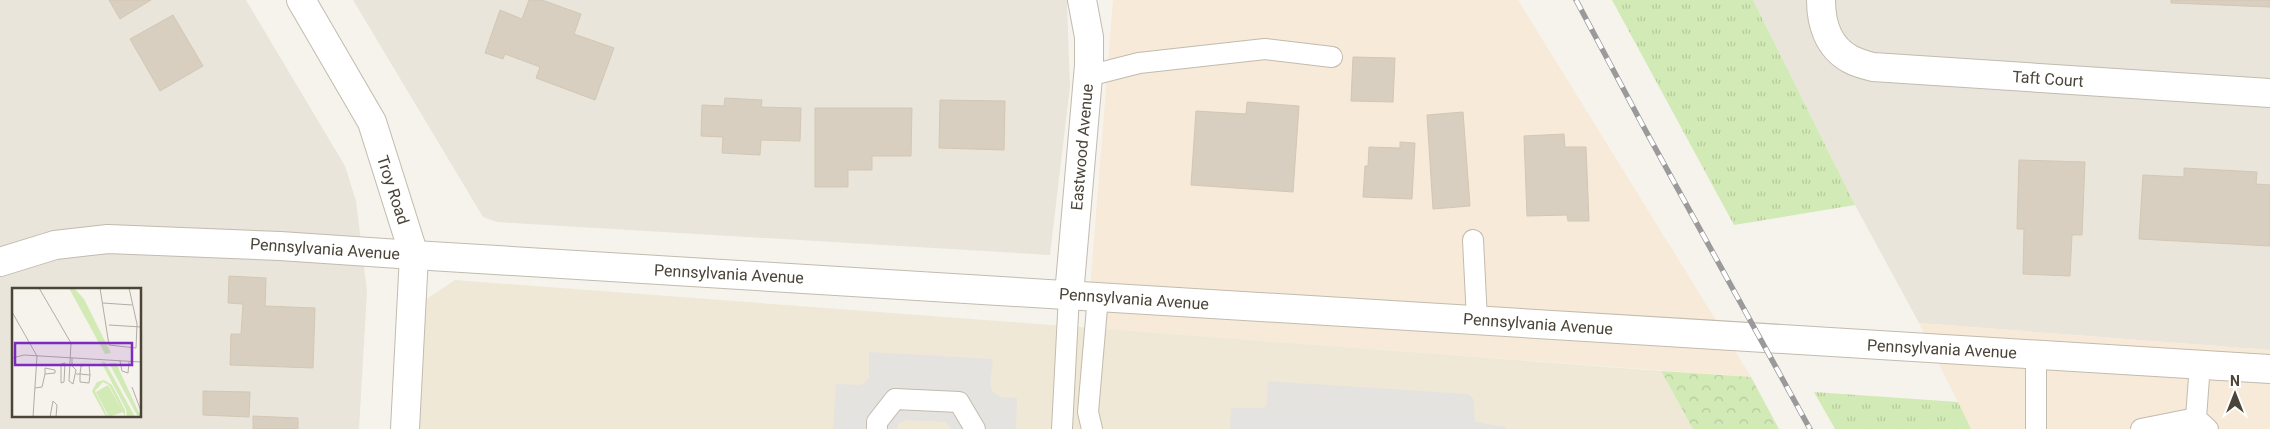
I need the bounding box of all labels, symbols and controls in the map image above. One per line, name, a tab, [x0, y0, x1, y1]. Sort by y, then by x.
street label: Taft Court	[2012, 67, 2084, 91]
street label: Eastwood Avenue	[1067, 83, 1097, 211]
street label: Troy Road	[373, 153, 413, 227]
street label: Pennsylvania Avenue	[250, 234, 400, 264]
street label: Pennsylvania Avenue	[654, 261, 804, 287]
street label: Pennsylvania Avenue	[1059, 284, 1209, 314]
inset map	[12, 288, 141, 416]
street label: Pennsylvania Avenue	[1463, 309, 1613, 339]
street label: Pennsylvania Avenue	[1867, 336, 2017, 362]
north arrow	[2210, 369, 2260, 419]
text: N	[2230, 373, 2240, 389]

